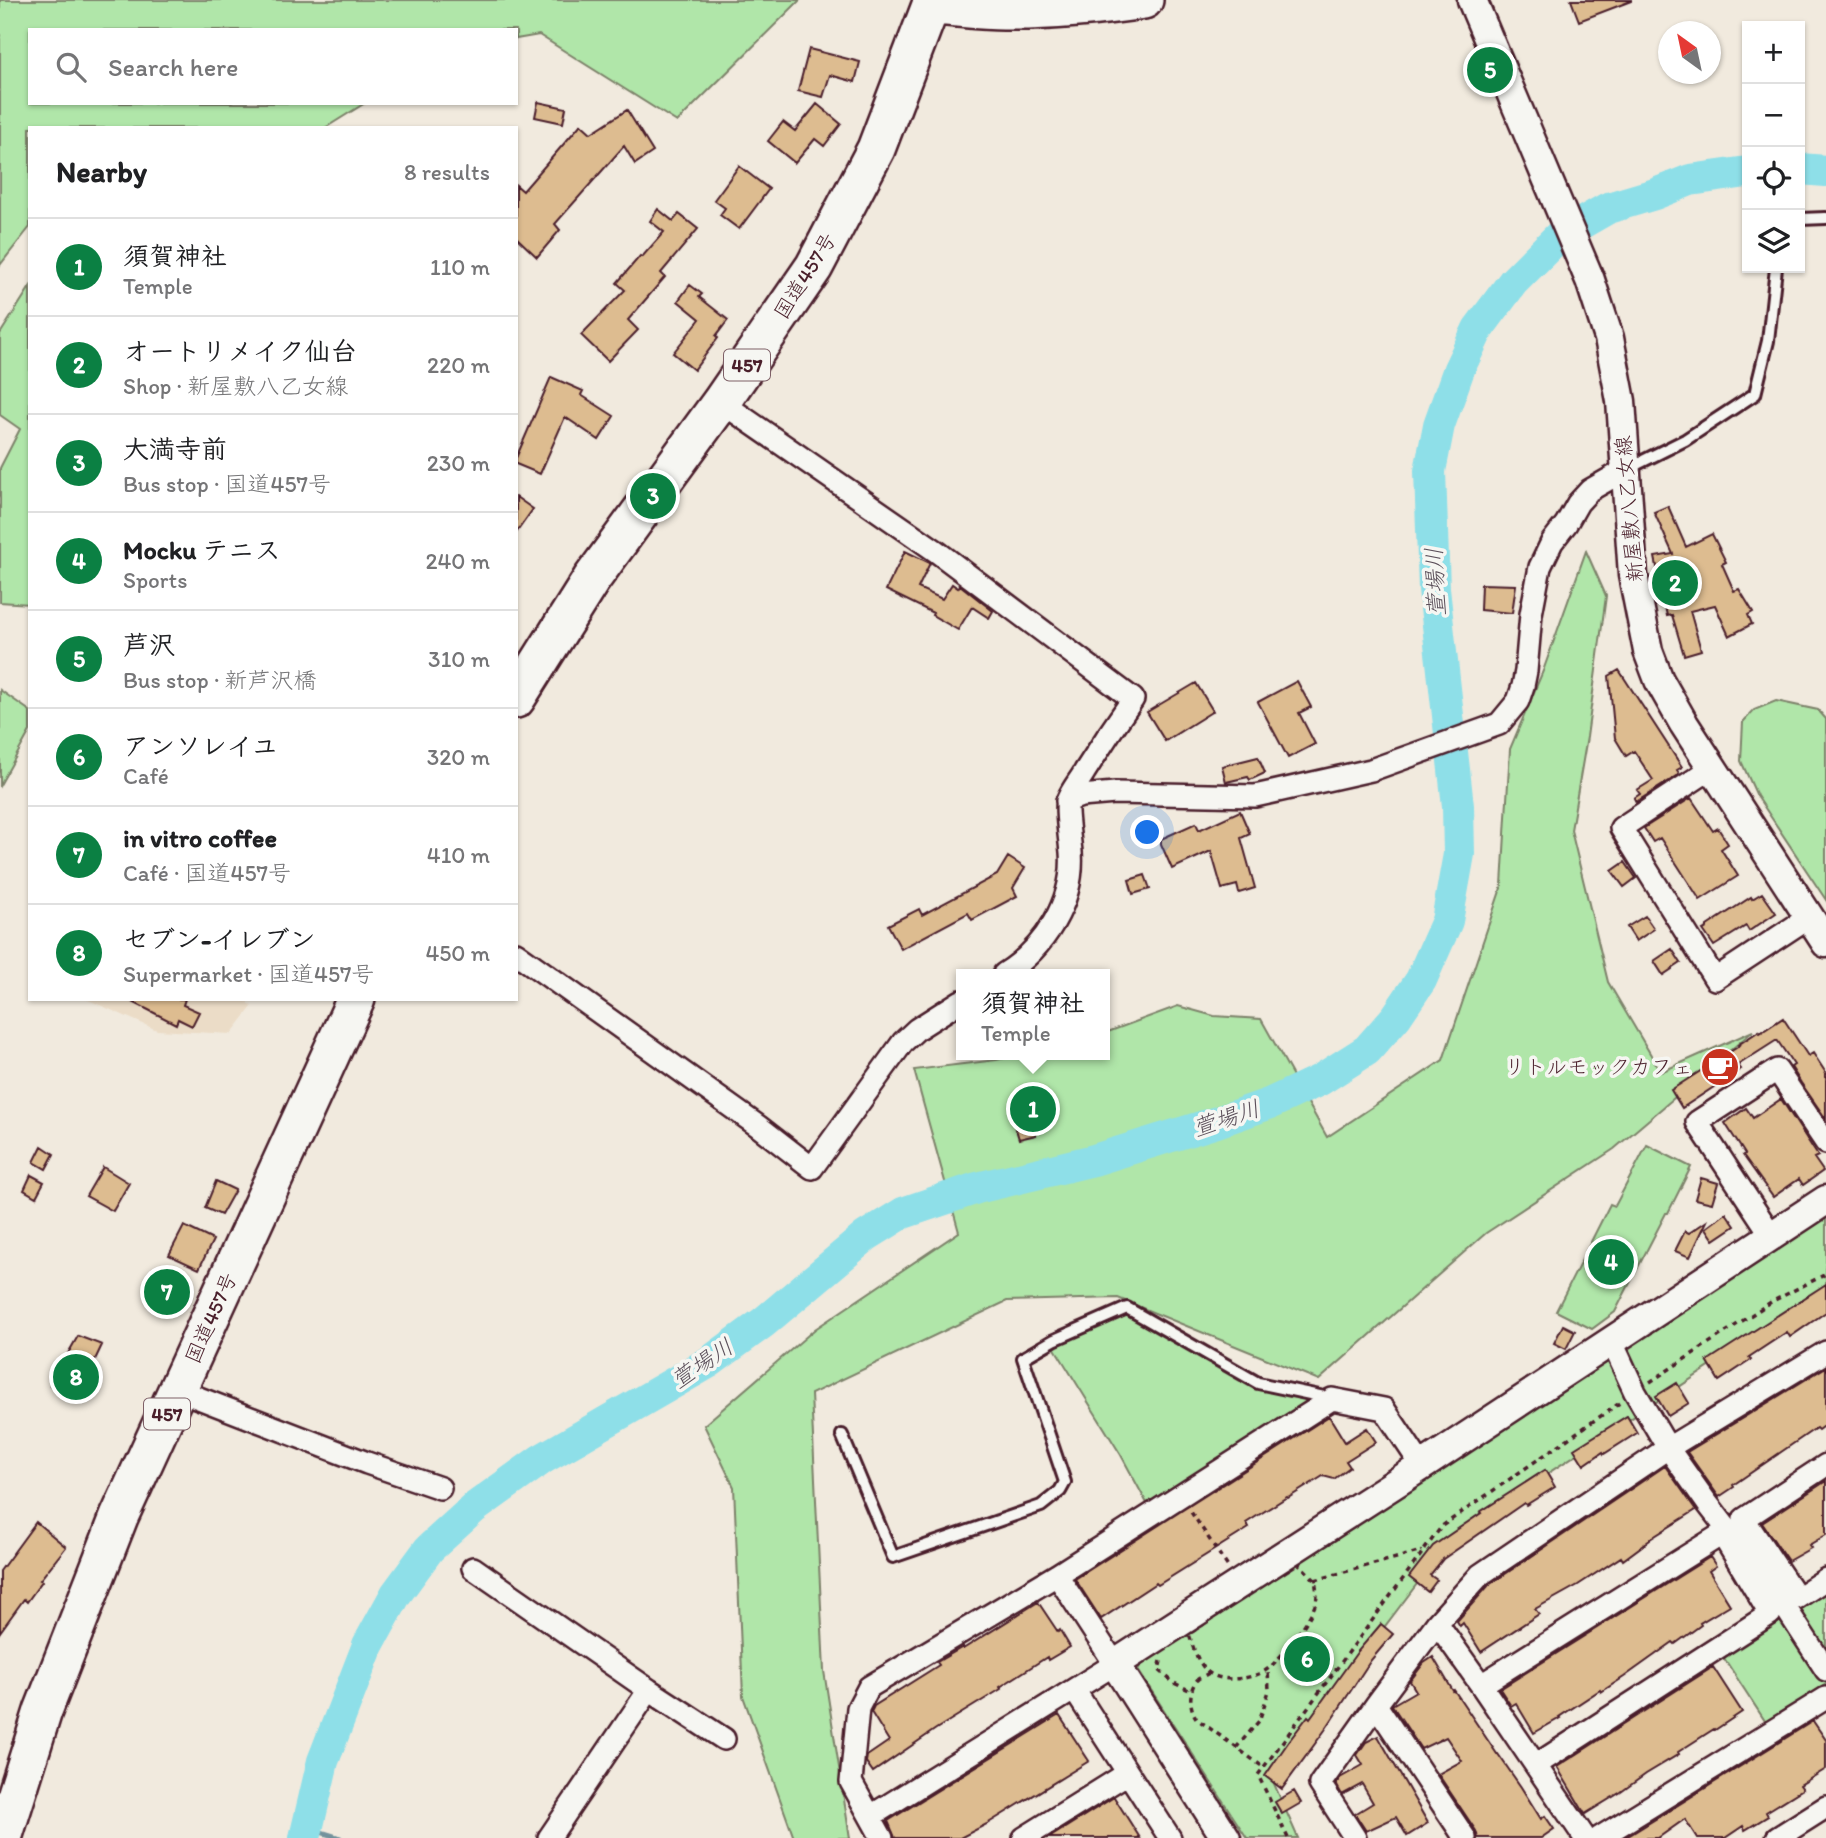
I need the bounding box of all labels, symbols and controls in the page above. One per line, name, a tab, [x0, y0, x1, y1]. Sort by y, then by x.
north arrow	[1658, 21, 1721, 84]
map controls	[1742, 21, 1805, 273]
button: +	[1742, 21, 1805, 84]
search box	[28, 28, 518, 105]
pin: 5	[1467, 44, 1513, 96]
icon: search	[52, 48, 90, 86]
text: Search here	[108, 51, 238, 83]
button: −	[1742, 84, 1805, 147]
button: locate	[1742, 147, 1805, 210]
text: Nearby	[56, 153, 147, 190]
text: 8 results	[404, 158, 490, 186]
button: layers	[1742, 210, 1805, 273]
street label: 国道457号	[768, 228, 841, 324]
text: 須賀神社	[123, 240, 227, 272]
text: 1	[74, 253, 84, 281]
text: 110 m	[430, 253, 490, 281]
text: Temple	[123, 272, 193, 300]
text: オートリメイク仙台	[123, 335, 356, 367]
road number: 457	[724, 350, 770, 380]
text: 2	[73, 351, 85, 379]
text: 220 m	[427, 351, 490, 379]
text: Shop · 新屋敷八乙女線	[123, 372, 348, 400]
text: 大満寺前	[123, 433, 227, 465]
street label: 新屋敷八乙女線	[1610, 435, 1647, 583]
text: 3	[73, 449, 85, 477]
text: 230 m	[427, 449, 490, 477]
text: Bus stop · 国道457号	[123, 470, 331, 498]
pin: 3	[630, 470, 676, 522]
text: Mocku テニス	[123, 534, 281, 566]
text: 4	[72, 547, 86, 575]
text: 240 m	[425, 547, 490, 575]
water label: 萱場川	[1419, 547, 1451, 617]
pin: 2	[1652, 557, 1698, 609]
text: Sports	[123, 566, 187, 594]
text: 芦沢	[123, 629, 175, 661]
text: 5	[73, 645, 85, 673]
text: 310 m	[428, 645, 490, 673]
text: Bus stop · 新芦沢橋	[123, 666, 317, 694]
text: アンソレイユ	[123, 730, 278, 762]
text: 6	[73, 743, 85, 771]
text: 320 m	[427, 743, 490, 771]
text: Café	[123, 762, 169, 790]
your location	[1130, 815, 1164, 849]
text: in vitro coffee	[123, 822, 277, 854]
text: 7	[73, 841, 85, 869]
text: 410 m	[427, 841, 490, 869]
text: Café · 国道457号	[123, 859, 291, 887]
text: セブン-イレブン	[123, 923, 315, 955]
text: 8	[73, 939, 85, 967]
text: 450 m	[425, 939, 490, 967]
text: Supermarket · 国道457号	[123, 960, 374, 988]
popup	[956, 969, 1110, 1060]
text: 須賀神社	[981, 987, 1085, 1019]
text: Temple	[981, 1019, 1051, 1047]
cafe icon: リトルモックカフェ	[1699, 1046, 1741, 1088]
place label: リトルモックカフェ	[1504, 1054, 1693, 1079]
pin: 1	[1010, 1083, 1056, 1135]
water label: 萱場川	[1189, 1094, 1263, 1142]
pin: 4	[1588, 1236, 1634, 1288]
pin: 7	[144, 1266, 190, 1318]
street label: 国道457号	[179, 1268, 242, 1367]
water label: 萱場川	[666, 1332, 738, 1394]
pin: 8	[53, 1351, 99, 1403]
road number: 457	[144, 1398, 190, 1430]
pin: 6	[1284, 1633, 1330, 1685]

